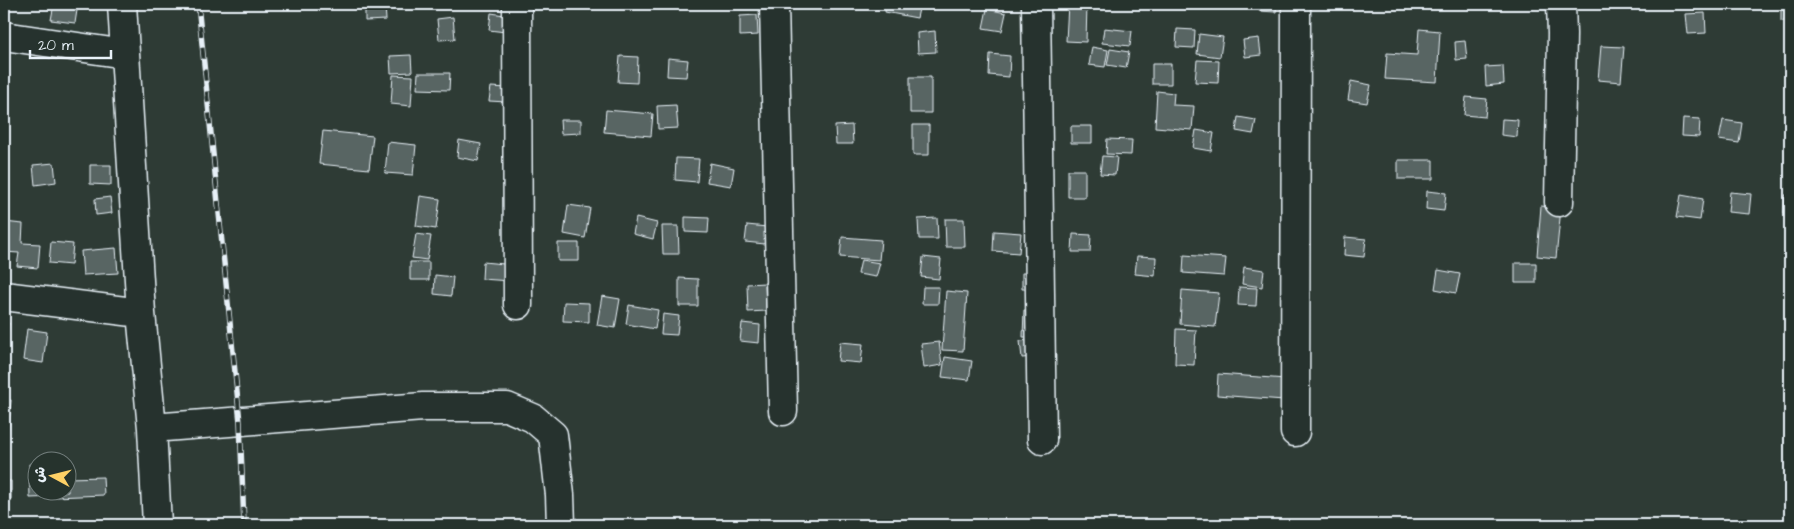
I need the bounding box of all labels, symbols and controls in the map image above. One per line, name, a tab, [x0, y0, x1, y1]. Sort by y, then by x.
scale bar	[30, 28, 111, 60]
text: 20 m	[38, 35, 74, 56]
north arrow	[28, 452, 78, 502]
text: ش	[29, 466, 51, 483]

